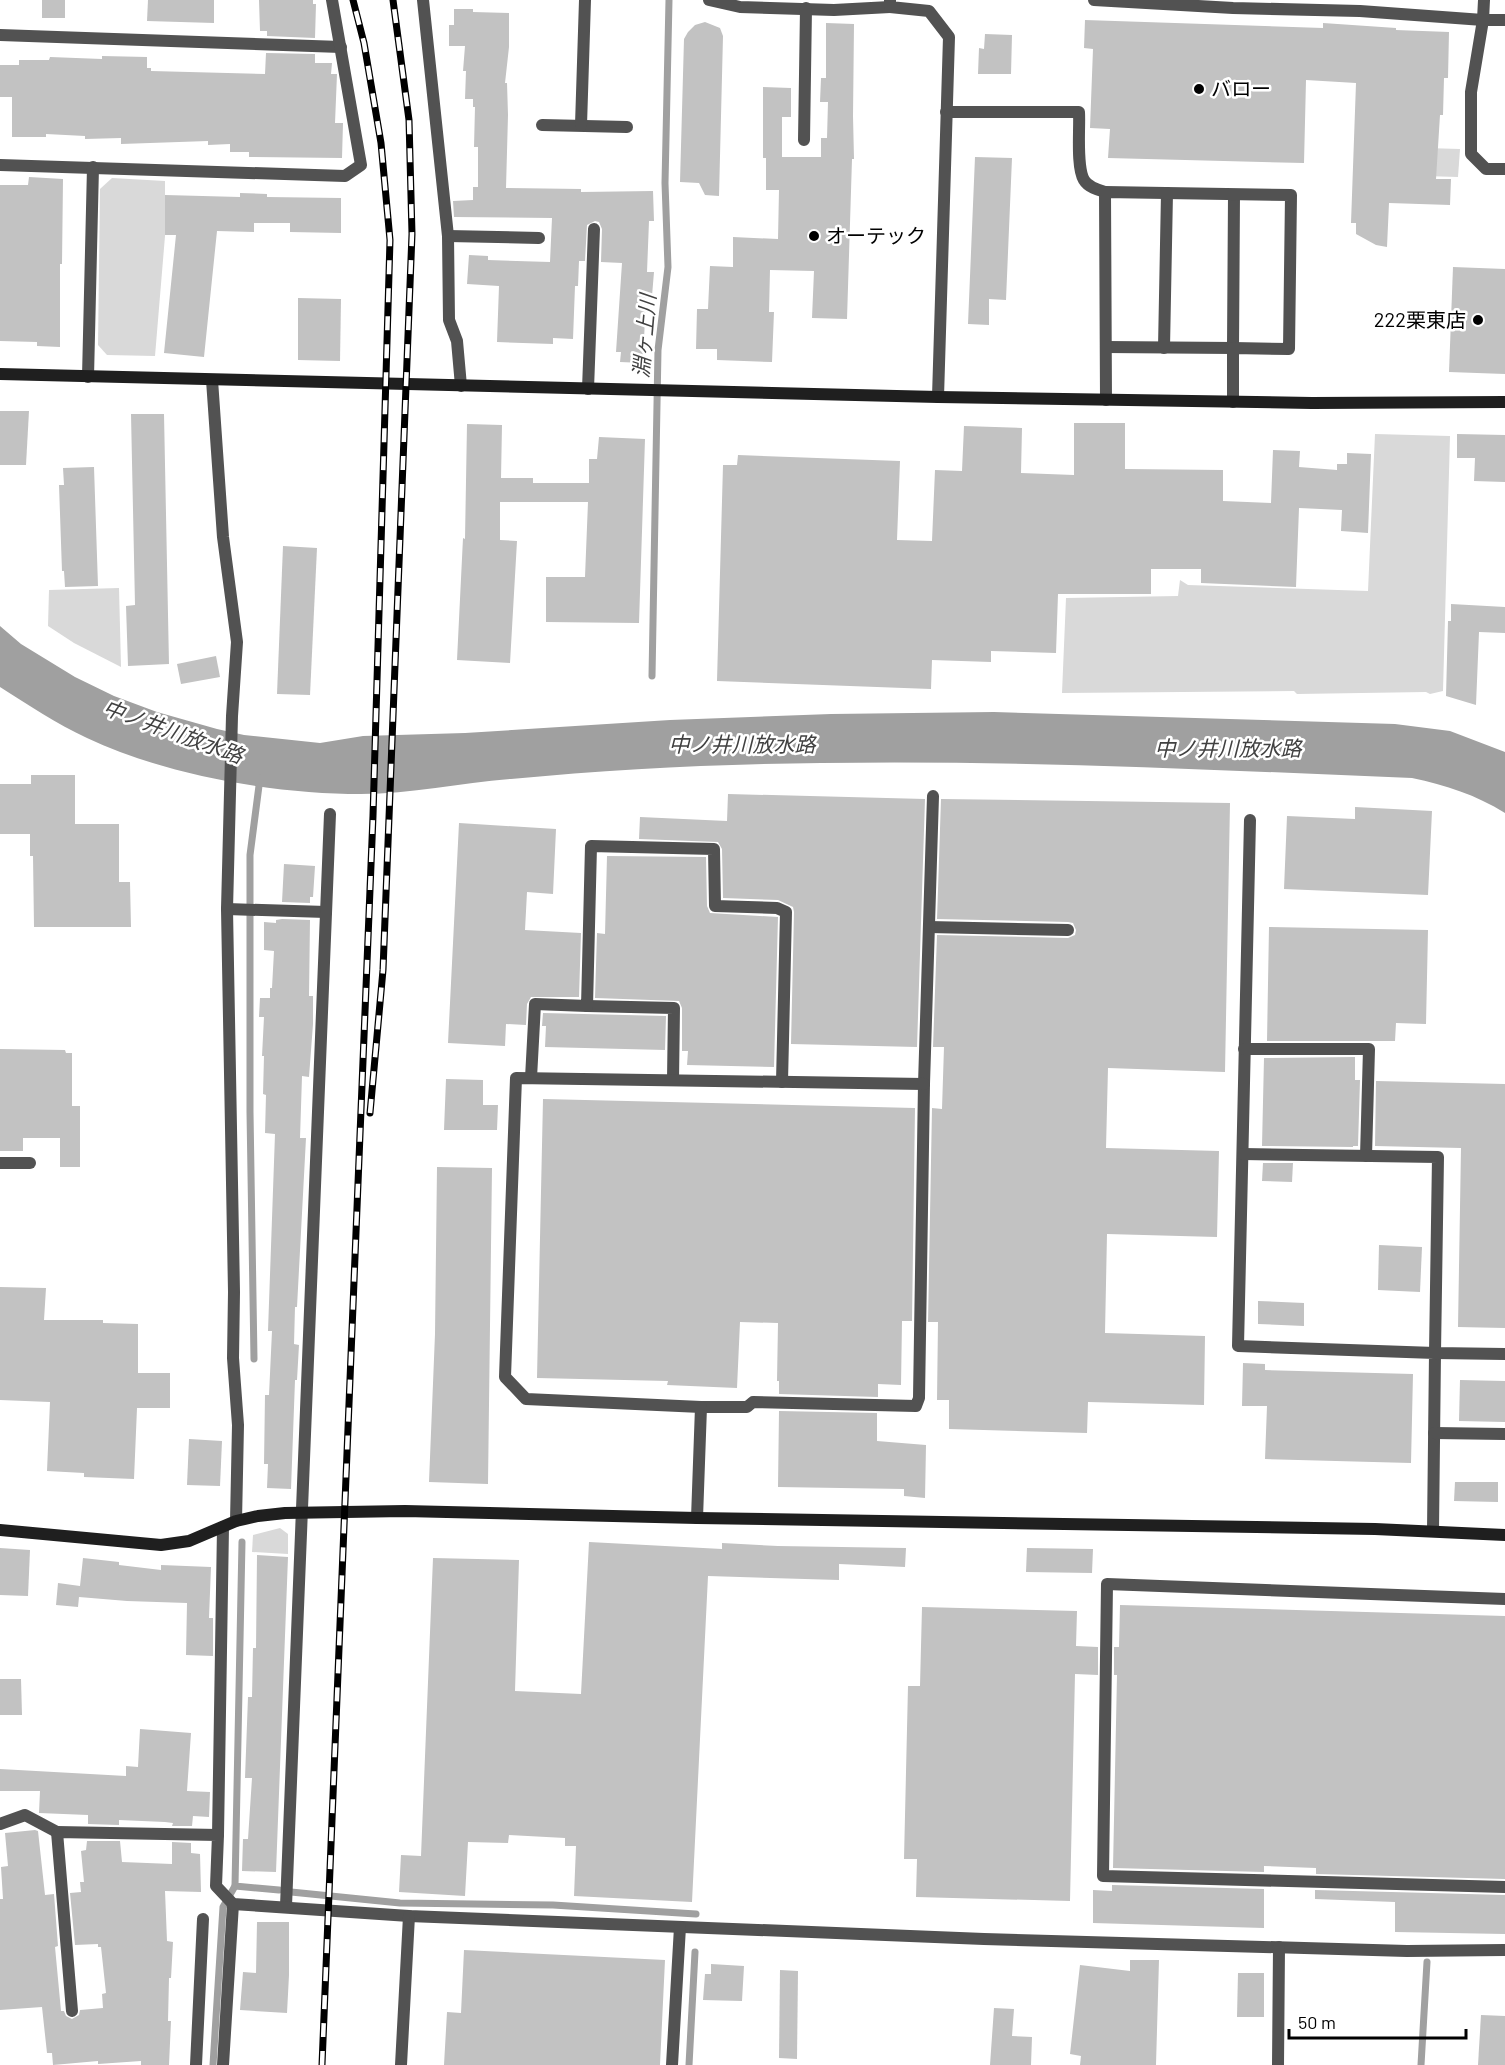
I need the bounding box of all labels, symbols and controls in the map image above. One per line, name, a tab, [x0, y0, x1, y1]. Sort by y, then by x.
place label: バロー	[1211, 76, 1271, 100]
marker: バロー	[1192, 82, 1206, 96]
place label: オーテック	[826, 223, 926, 247]
marker: オーテック	[807, 229, 821, 243]
water label: 淵ヶ上川	[627, 291, 660, 379]
place label: 222栗東店	[1374, 307, 1466, 331]
marker: 222栗東店	[1471, 313, 1485, 327]
water label: 中ノ井川放水路	[100, 694, 249, 768]
water label: 中ノ井川放水路	[669, 731, 817, 756]
water label: 中ノ井川放水路	[1155, 735, 1303, 760]
scale bar	[1289, 2002, 1466, 2040]
text: 50 m	[1298, 2011, 1336, 2033]

